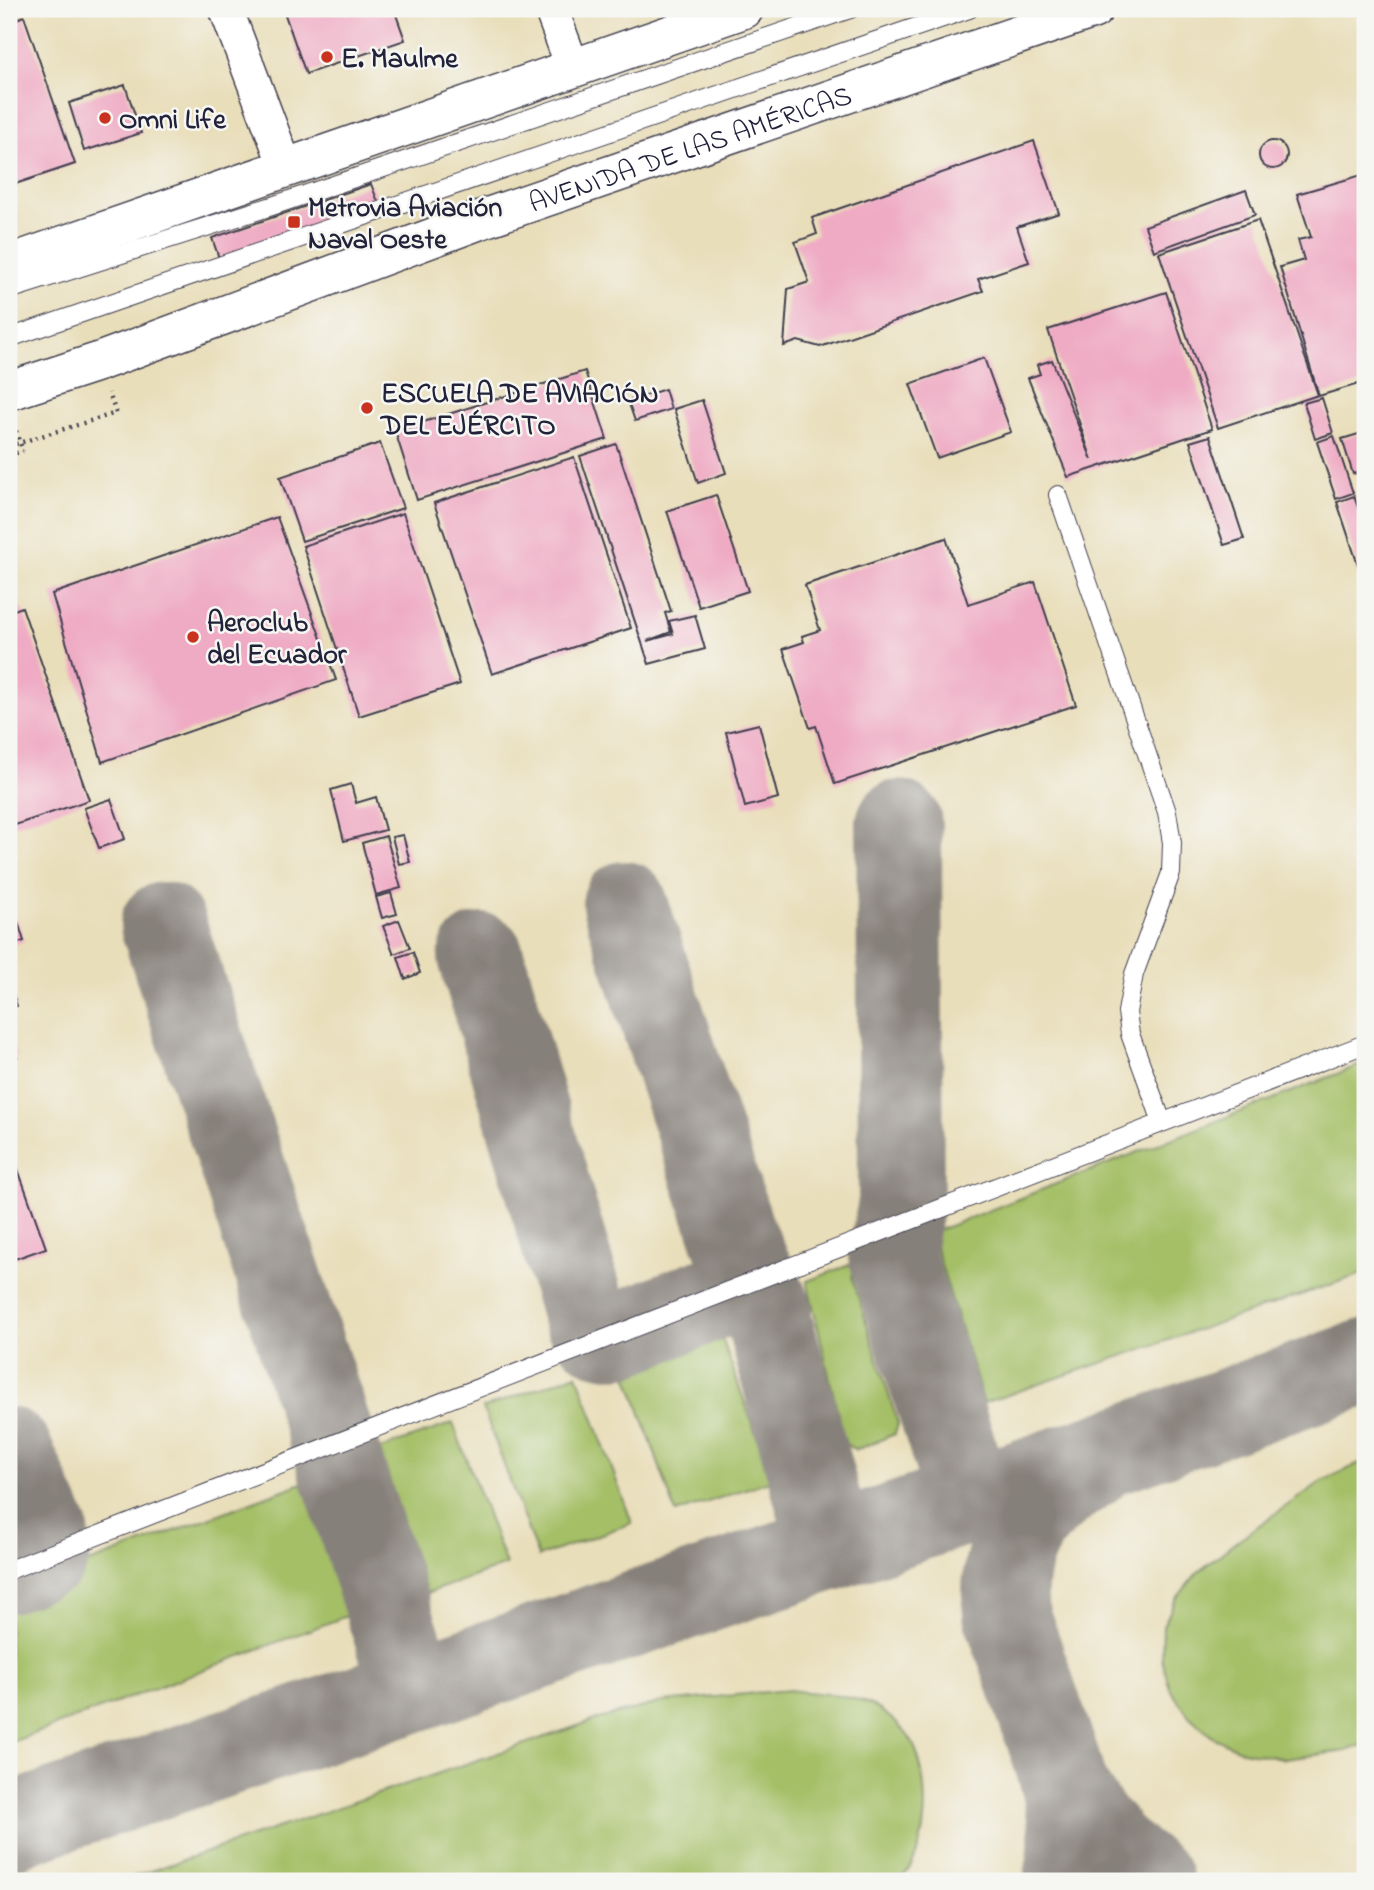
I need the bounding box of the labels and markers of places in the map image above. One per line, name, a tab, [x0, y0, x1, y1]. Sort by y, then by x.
place label: E. Maulme	[341, 40, 459, 81]
marker: E. Maulme	[319, 49, 335, 65]
place label: Omni Life	[119, 101, 227, 142]
marker: Omni Life	[97, 110, 113, 126]
place label: Metrovia Aviación Naval Oeste	[308, 189, 502, 262]
marker: Metrovia Aviación Naval Oeste	[286, 214, 302, 230]
place label: ESCUELA DE AVIACIÓN DEL EJÉRCITO	[379, 375, 659, 448]
marker: ESCUELA DE AVIACIÓN DEL EJÉRCITO	[359, 400, 375, 416]
place label: Aeroclub del Ecuador	[207, 604, 348, 677]
marker: Aeroclub del Ecuador	[185, 629, 201, 645]

